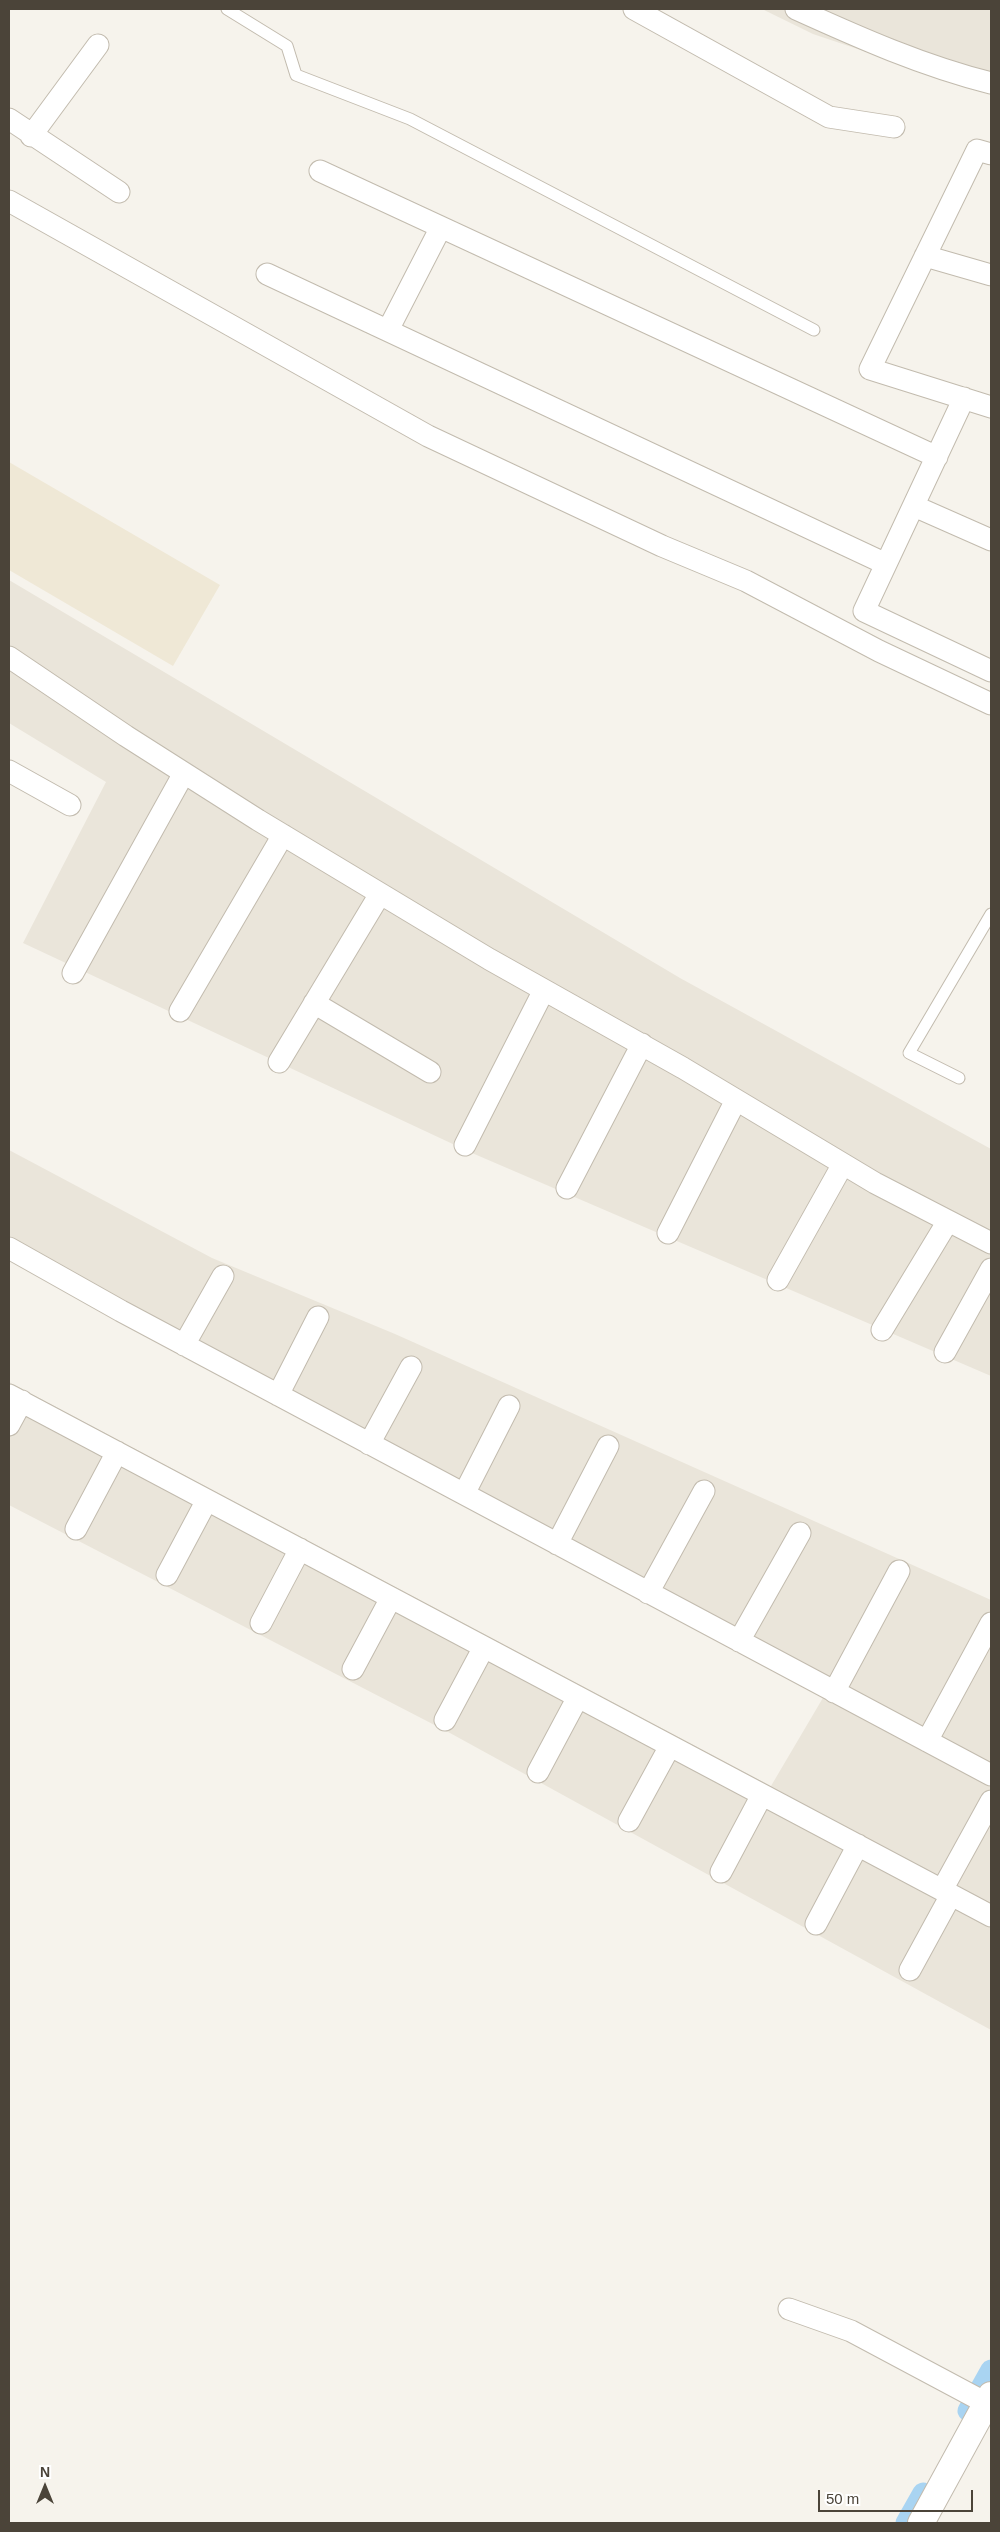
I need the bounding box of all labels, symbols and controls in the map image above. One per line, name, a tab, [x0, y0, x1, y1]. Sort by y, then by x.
north arrow	[20, 2462, 70, 2512]
text: N	[40, 2464, 50, 2480]
scale bar	[820, 2480, 975, 2512]
text: 50 m	[826, 2490, 859, 2507]

